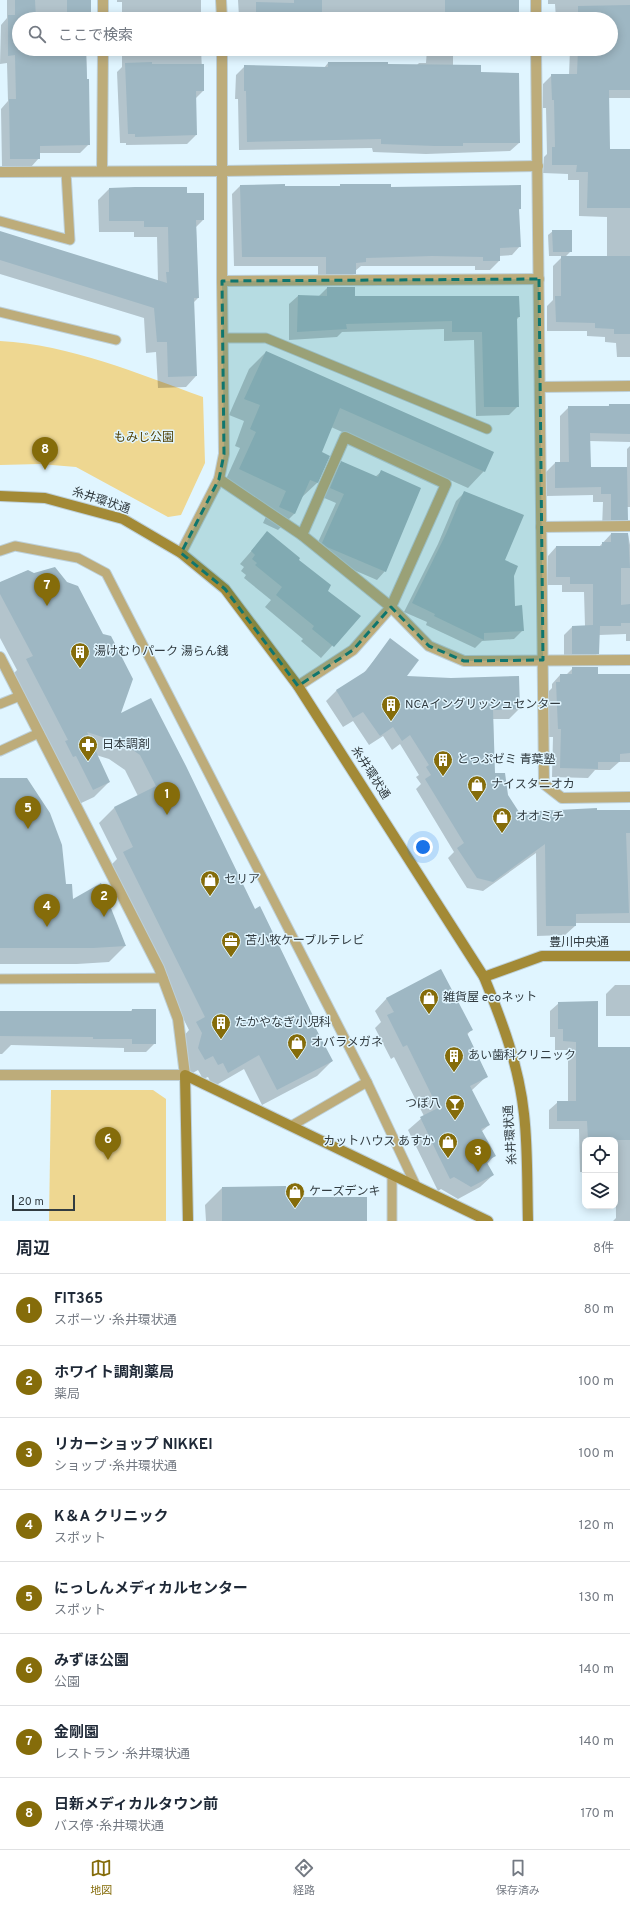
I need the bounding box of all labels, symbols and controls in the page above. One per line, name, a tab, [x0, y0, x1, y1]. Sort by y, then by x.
search box	[12, 12, 618, 56]
icon: search	[26, 23, 48, 45]
text: ここで検索	[58, 27, 133, 46]
park label: もみじ公園	[114, 430, 174, 446]
pin: 8	[32, 437, 58, 470]
street label: 糸井環状通	[70, 484, 132, 518]
pin: 7	[34, 573, 60, 606]
building icon: 湯けむりパーク 湯らん銭	[69, 641, 91, 669]
place label: 湯けむりパーク 湯らん銭	[94, 644, 229, 660]
building icon: NCAイングリッシュセンター	[380, 694, 402, 722]
place label: NCAイングリッシュセンター	[405, 697, 561, 713]
pharmacy icon: 日本調剤	[77, 734, 99, 762]
place label: 日本調剤	[102, 737, 150, 753]
street label: 糸井環状通	[347, 743, 393, 803]
building icon: とっぷゼミ 青葉塾	[432, 749, 454, 777]
place label: とっぷゼミ 青葉塾	[457, 752, 555, 768]
shop icon: ナイスタニオカ	[466, 774, 488, 802]
place label: ナイスタニオカ	[491, 777, 575, 793]
pin: 1	[154, 782, 180, 815]
pin: 5	[15, 796, 41, 829]
shop icon: オオミチ	[491, 806, 513, 834]
place label: オオミチ	[516, 809, 564, 825]
your location	[413, 837, 433, 857]
shop icon: セリア	[199, 869, 221, 897]
place label: セリア	[224, 872, 260, 888]
pin: 2	[91, 884, 117, 917]
pin: 4	[34, 894, 60, 927]
office icon: 苫小牧ケーブルテレビ	[220, 930, 242, 958]
place label: 苫小牧ケーブルテレビ	[245, 933, 364, 949]
street label: 豊川中央通	[549, 935, 609, 951]
shop icon: 雑貨屋 ecoネット	[418, 987, 440, 1015]
place label: 雑貨屋 ecoネット	[443, 990, 537, 1006]
building icon: たかやなぎ小児科	[210, 1012, 232, 1040]
place label: たかやなぎ小児科	[235, 1015, 331, 1031]
shop icon: オバラメガネ	[286, 1032, 308, 1060]
place label: オバラメガネ	[311, 1035, 383, 1051]
building icon: あい歯科クリニック	[443, 1045, 465, 1073]
place label: あい歯科クリニック	[468, 1048, 576, 1064]
bar icon: つぼ八	[444, 1093, 466, 1121]
place label: つぼ八	[405, 1096, 441, 1112]
street label: 糸井環状通	[501, 1105, 521, 1165]
pin: 6	[95, 1127, 121, 1160]
shop icon: カットハウス あすか	[437, 1131, 459, 1159]
place label: カットハウス あすか	[323, 1134, 434, 1150]
map controls	[582, 1137, 618, 1209]
button: locate	[582, 1137, 618, 1173]
pin: 3	[465, 1139, 491, 1172]
button: layers	[582, 1173, 618, 1209]
shop icon: ケーズデンキ	[284, 1181, 306, 1209]
place label: ケーズデンキ	[309, 1184, 380, 1200]
scale bar	[12, 1193, 75, 1212]
text: 20 m	[18, 1195, 44, 1209]
text: 周辺	[16, 1239, 50, 1261]
text: 8件	[593, 1241, 614, 1257]
text: FIT365	[54, 1290, 103, 1309]
text: 1	[26, 1302, 32, 1318]
text: 80 m	[584, 1302, 614, 1318]
text: スポーツ · 糸井環状通	[54, 1313, 177, 1329]
text: ホワイト調剤薬局	[54, 1364, 174, 1383]
text: 2	[25, 1374, 33, 1390]
text: 100 m	[578, 1374, 614, 1390]
text: 薬局	[54, 1387, 80, 1403]
text: リカーショップ NIKKEI	[54, 1436, 213, 1455]
text: 3	[25, 1446, 33, 1462]
text: 100 m	[578, 1446, 614, 1462]
text: ショップ · 糸井環状通	[54, 1459, 177, 1475]
text: K＆A クリニック	[54, 1508, 169, 1527]
text: 4	[25, 1518, 33, 1534]
text: 120 m	[579, 1518, 614, 1534]
text: スポット	[54, 1531, 106, 1547]
text: にっしんメディカルセンター	[54, 1580, 248, 1599]
text: 5	[25, 1590, 33, 1606]
text: 130 m	[579, 1590, 614, 1606]
text: スポット	[54, 1603, 106, 1619]
text: みずほ公園	[54, 1652, 129, 1671]
text: 6	[25, 1662, 33, 1678]
text: 140 m	[579, 1662, 614, 1678]
text: 公園	[54, 1675, 80, 1691]
text: 金剛園	[54, 1724, 99, 1743]
text: 7	[26, 1734, 32, 1750]
text: 140 m	[579, 1734, 614, 1750]
text: レストラン · 糸井環状通	[54, 1747, 190, 1763]
text: 日新メディカルタウン前	[54, 1796, 218, 1815]
text: 8	[25, 1806, 33, 1822]
text: 170 m	[580, 1806, 614, 1822]
text: バス停 · 糸井環状通	[54, 1819, 164, 1835]
tab: 地図	[90, 1857, 112, 1898]
tab: 経路	[293, 1857, 315, 1898]
tab: 保存済み	[496, 1857, 540, 1898]

